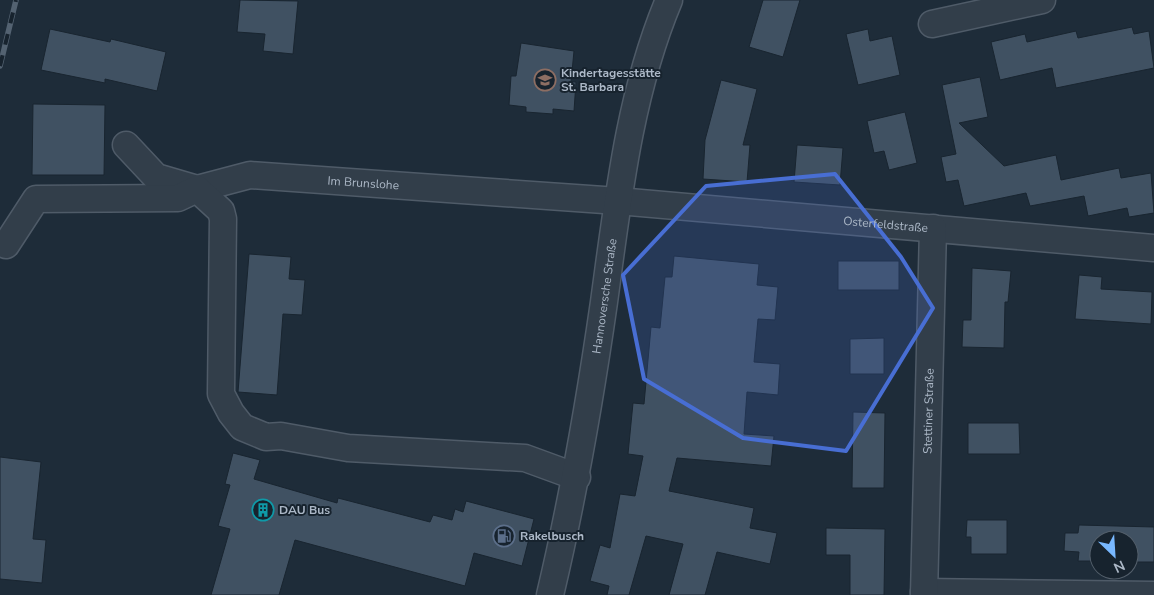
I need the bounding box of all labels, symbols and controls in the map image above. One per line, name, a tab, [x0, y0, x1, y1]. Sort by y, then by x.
place label: Kindertagesstätte St. Barbara	[561, 65, 661, 95]
school or university icon: Kindertagesstätte St. Barbara	[533, 68, 557, 92]
street label: Im Brunslohe	[327, 173, 400, 194]
street label: Osterfeldstraße	[843, 213, 929, 236]
street label: Hannoversche Straße	[588, 238, 620, 355]
street label: Stettiner Straße	[919, 368, 938, 454]
building icon: DAU Bus	[251, 498, 275, 522]
place label: DAU Bus	[279, 502, 330, 518]
fuel station icon: Rakelbusch	[492, 524, 516, 548]
place label: Rakelbusch	[520, 528, 584, 544]
north arrow	[1089, 530, 1139, 580]
text: N	[1111, 556, 1128, 577]

